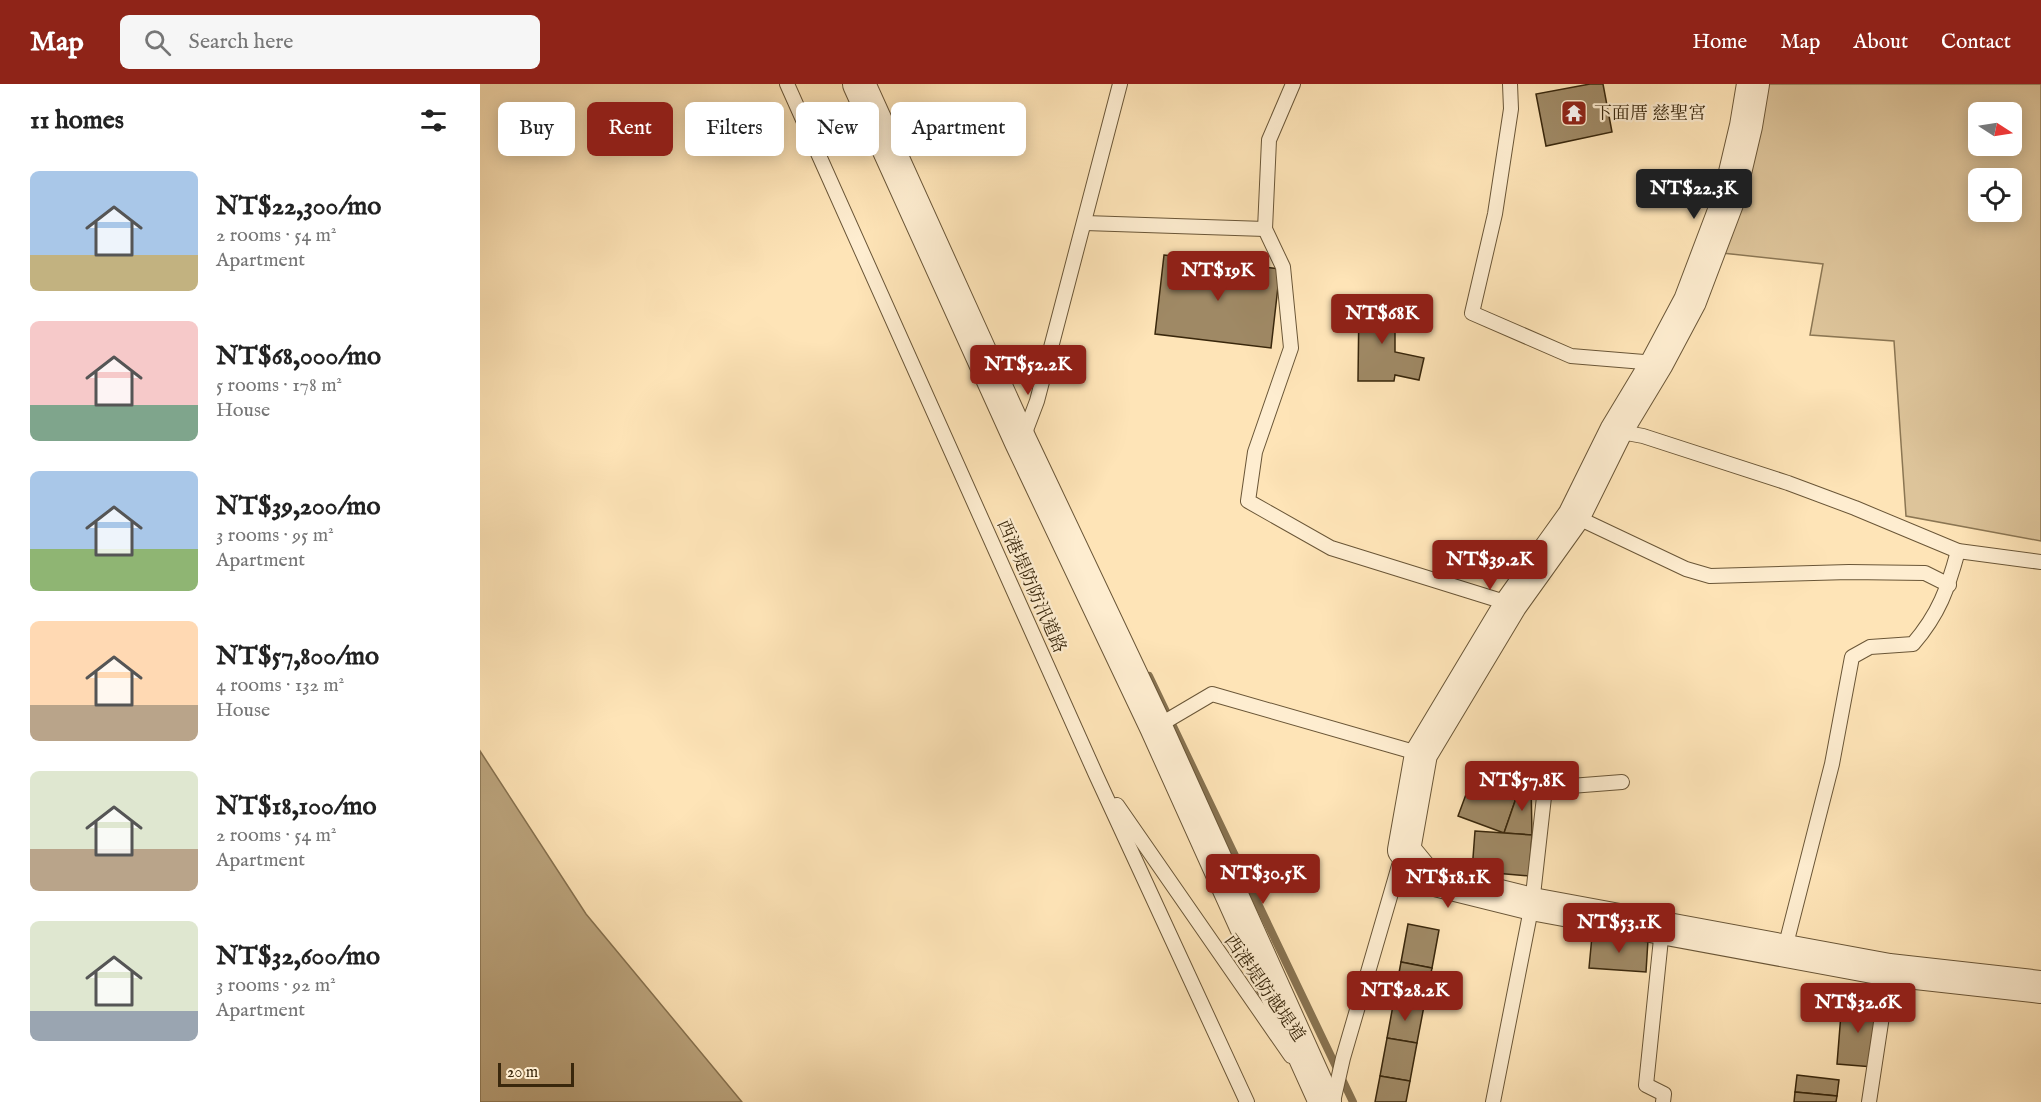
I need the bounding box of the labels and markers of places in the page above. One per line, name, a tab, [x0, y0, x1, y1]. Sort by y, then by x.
temple icon: 下面厝 慈聖宮	[1559, 98, 1589, 128]
place label: 下面厝 慈聖宮	[1594, 103, 1706, 126]
pin: NT$22.3K	[1632, 169, 1756, 220]
pin: NT$19K	[1169, 251, 1267, 302]
pin: NT$68K	[1333, 294, 1431, 345]
pin: NT$52.2K	[966, 345, 1090, 396]
pin: NT$39.2K	[1428, 540, 1552, 591]
pin: NT$57.8K	[1460, 761, 1584, 812]
pin: NT$30.5K	[1201, 854, 1325, 905]
pin: NT$18.1K	[1386, 858, 1510, 909]
pin: NT$53.1K	[1557, 903, 1681, 954]
pin: NT$28.2K	[1343, 971, 1467, 1022]
pin: NT$32.6K	[1796, 983, 1920, 1034]

